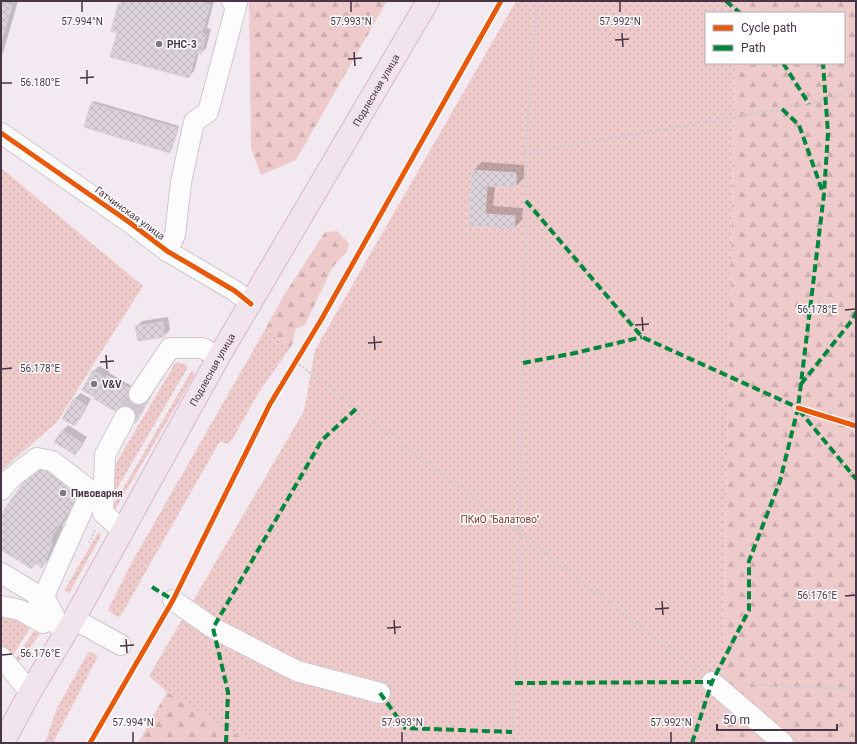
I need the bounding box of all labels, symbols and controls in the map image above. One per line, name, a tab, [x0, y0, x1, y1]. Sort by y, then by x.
legend	[705, 12, 845, 64]
text: 57.994°N	[61, 16, 103, 27]
text: 57.993°N	[330, 16, 372, 27]
text: 57.992°N	[599, 16, 641, 27]
text: Cycle path	[741, 21, 797, 35]
marker: РНС-3	[154, 39, 164, 49]
place label: РНС-3	[167, 39, 197, 50]
text: Path	[741, 41, 766, 55]
street label: Подлесная улица	[350, 52, 401, 128]
text: 56.180°E	[20, 77, 60, 88]
street label: Гатчинская улица	[93, 184, 167, 242]
text: 56.178°E	[797, 304, 837, 315]
street label: Подлесная улица	[187, 331, 237, 408]
text: 56.178°E	[20, 363, 60, 374]
marker: V&V	[89, 379, 99, 389]
place label: V&V	[102, 379, 122, 390]
marker: Пивоварня	[58, 488, 68, 498]
place label: Пивоварня	[71, 488, 123, 499]
park label: ПКиО "Балатово"	[461, 514, 539, 525]
text: 56.176°E	[797, 590, 837, 601]
text: 56.176°E	[20, 648, 60, 659]
scale bar	[717, 706, 837, 732]
text: 50 m	[723, 713, 750, 727]
text: 57.994°N	[112, 717, 154, 728]
text: 57.993°N	[381, 717, 423, 728]
text: 57.992°N	[650, 717, 692, 728]

